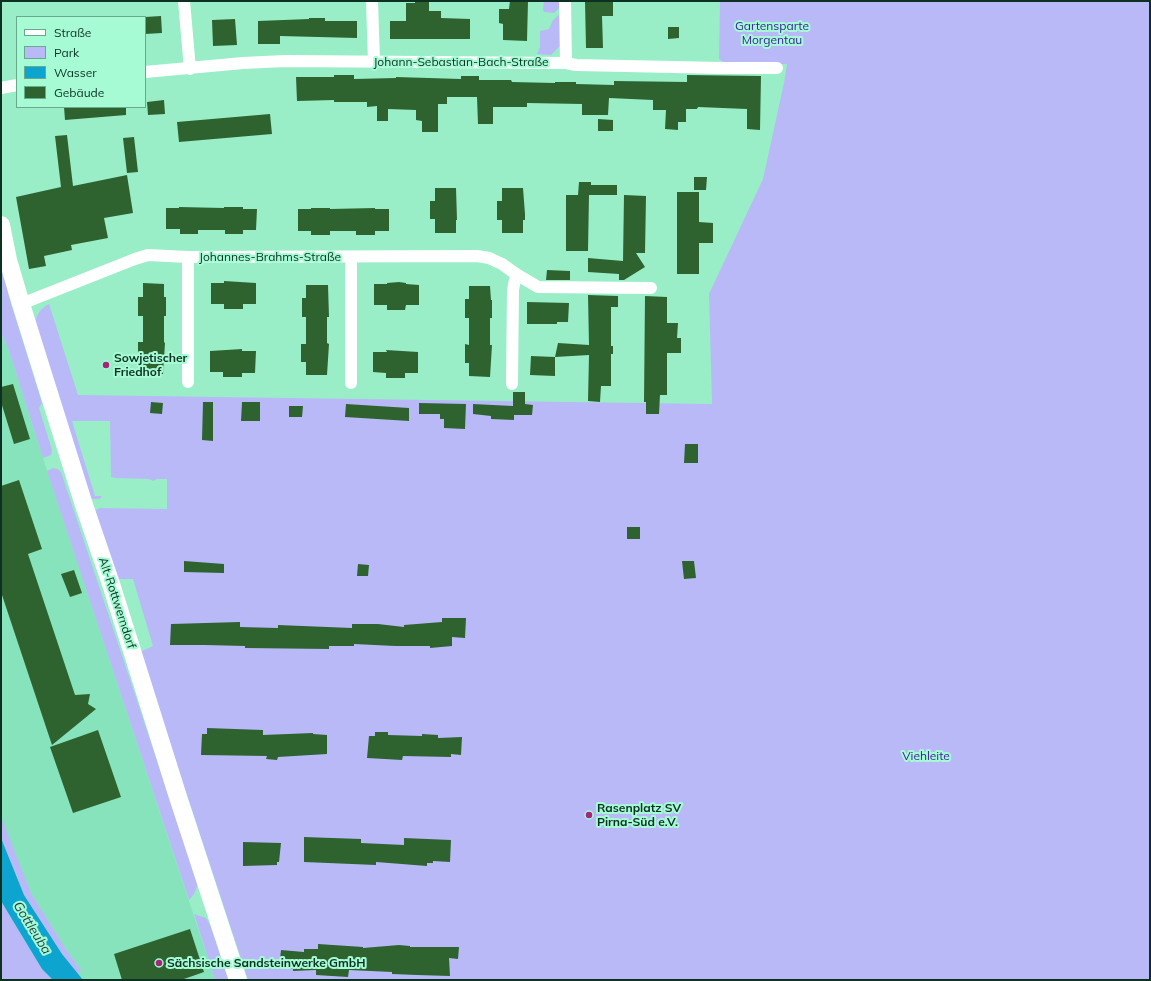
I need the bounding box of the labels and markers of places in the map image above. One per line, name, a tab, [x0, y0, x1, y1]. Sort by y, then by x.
place label: Sowjetischer Friedhof	[114, 351, 187, 379]
marker: Sowjetischer Friedhof	[101, 360, 111, 370]
place label: Rasenplatz SV Pirna-Süd e.V.	[597, 801, 681, 829]
marker: Rasenplatz SV Pirna-Süd e.V.	[584, 810, 594, 820]
place label: Sächsische Sandsteinwerke GmbH	[167, 956, 365, 970]
marker: Sächsische Sandsteinwerke GmbH	[154, 958, 164, 968]

